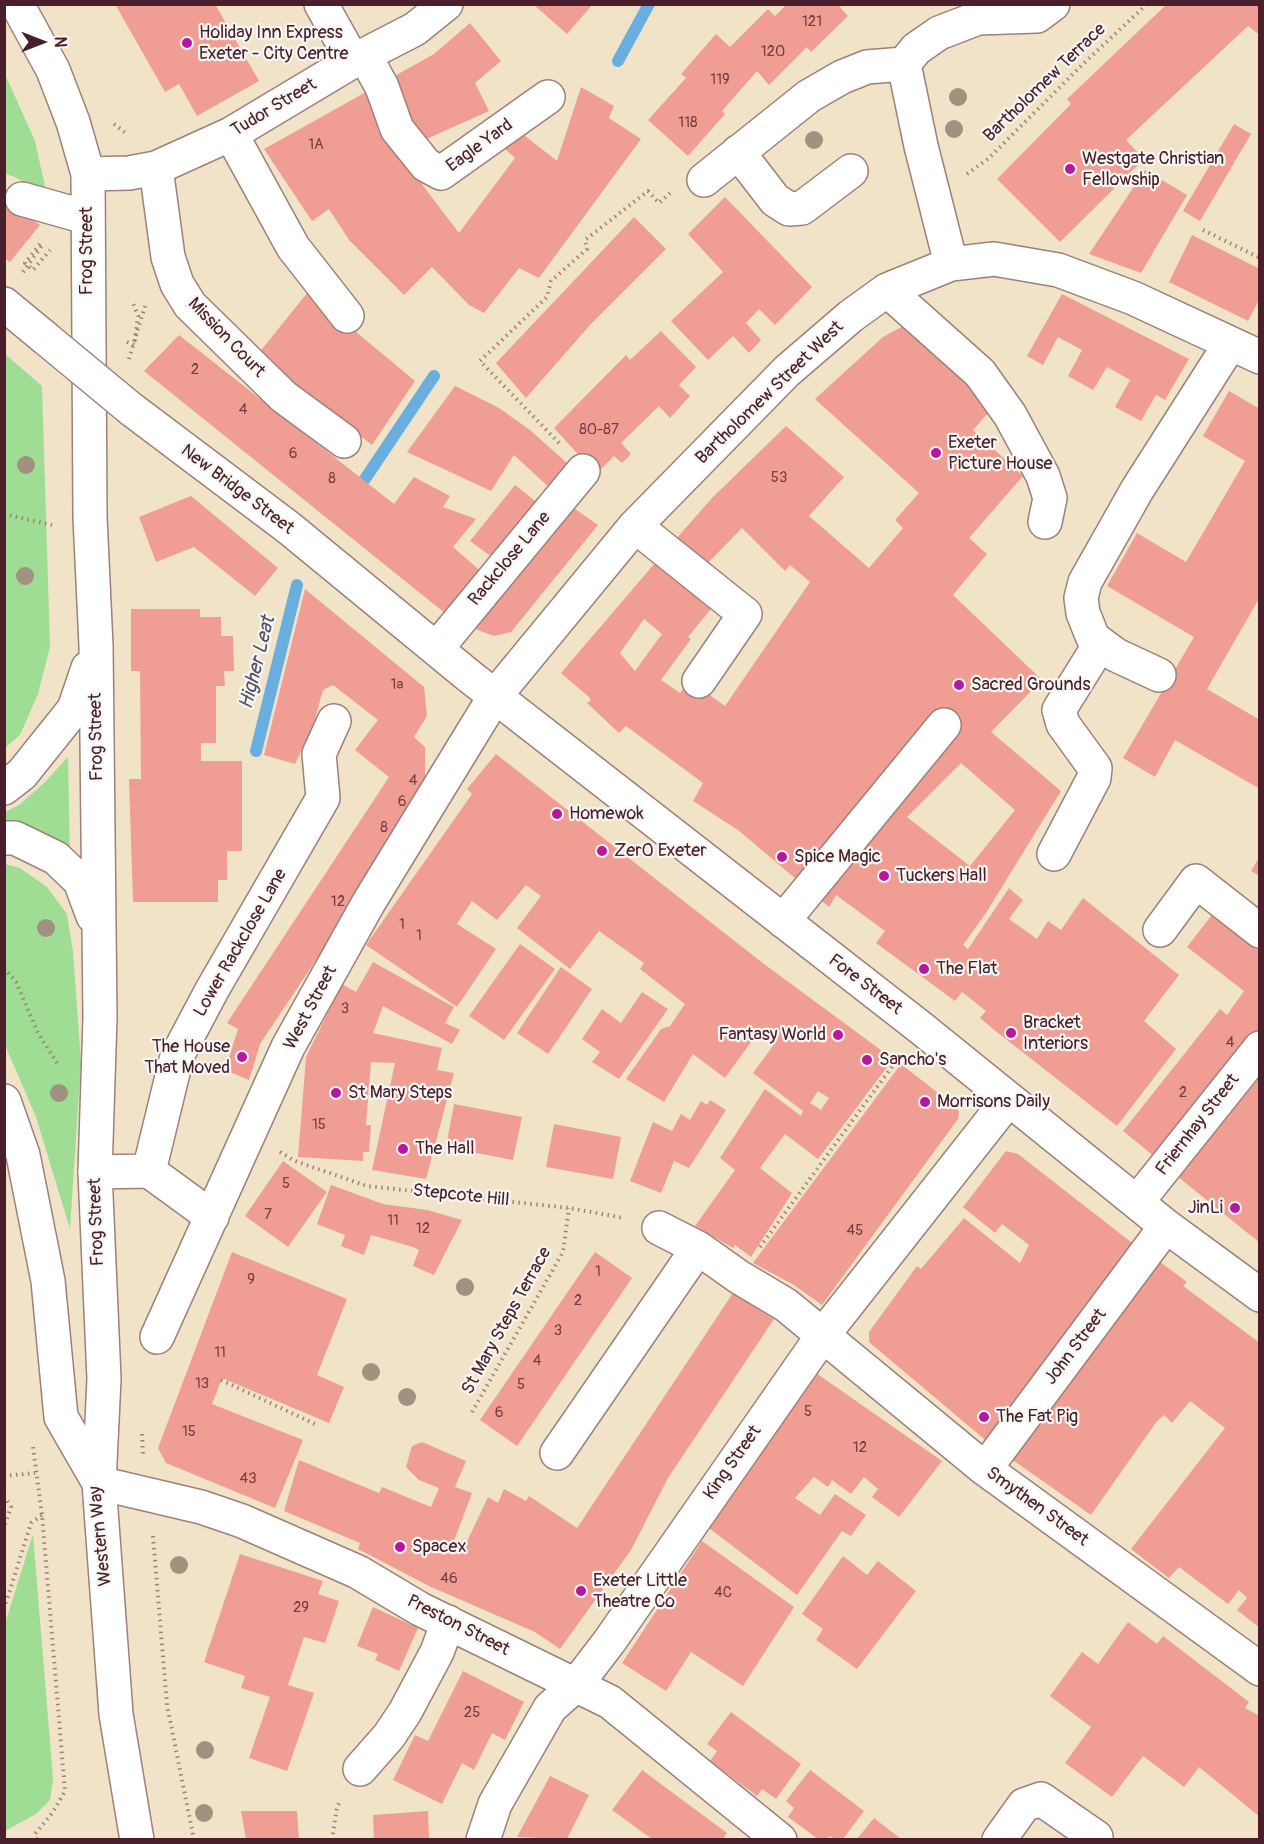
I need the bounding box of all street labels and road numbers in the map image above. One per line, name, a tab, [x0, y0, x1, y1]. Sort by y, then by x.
street label: Bartholomew Terrace	[979, 19, 1111, 147]
street label: Tudor Street	[227, 74, 321, 142]
street label: Eagle Yard	[443, 115, 517, 177]
street label: Frog Street	[76, 207, 98, 295]
street label: Mission Court	[183, 294, 269, 382]
street label: Bartholomew Street West	[692, 317, 848, 469]
street label: New Bridge Street	[176, 440, 298, 540]
street label: Rackclose Lane	[464, 507, 556, 611]
street label: Frog Street	[85, 693, 109, 781]
street label: Lower Rackclose Lane	[190, 865, 292, 1021]
street label: Fore Street	[824, 950, 906, 1020]
street label: West Street	[280, 962, 342, 1054]
street label: Friernhay Street	[1152, 1070, 1244, 1180]
street label: Frog Street	[85, 1177, 109, 1267]
street label: Stepcote Hill	[412, 1180, 510, 1212]
street label: St Mary Steps Terrace	[458, 1244, 556, 1398]
street label: John Street	[1040, 1305, 1112, 1389]
street label: King Street	[700, 1422, 766, 1504]
street label: Smythen Street	[982, 1463, 1092, 1551]
street label: Western Way	[85, 1485, 117, 1587]
street label: Preston Street	[403, 1591, 513, 1661]

